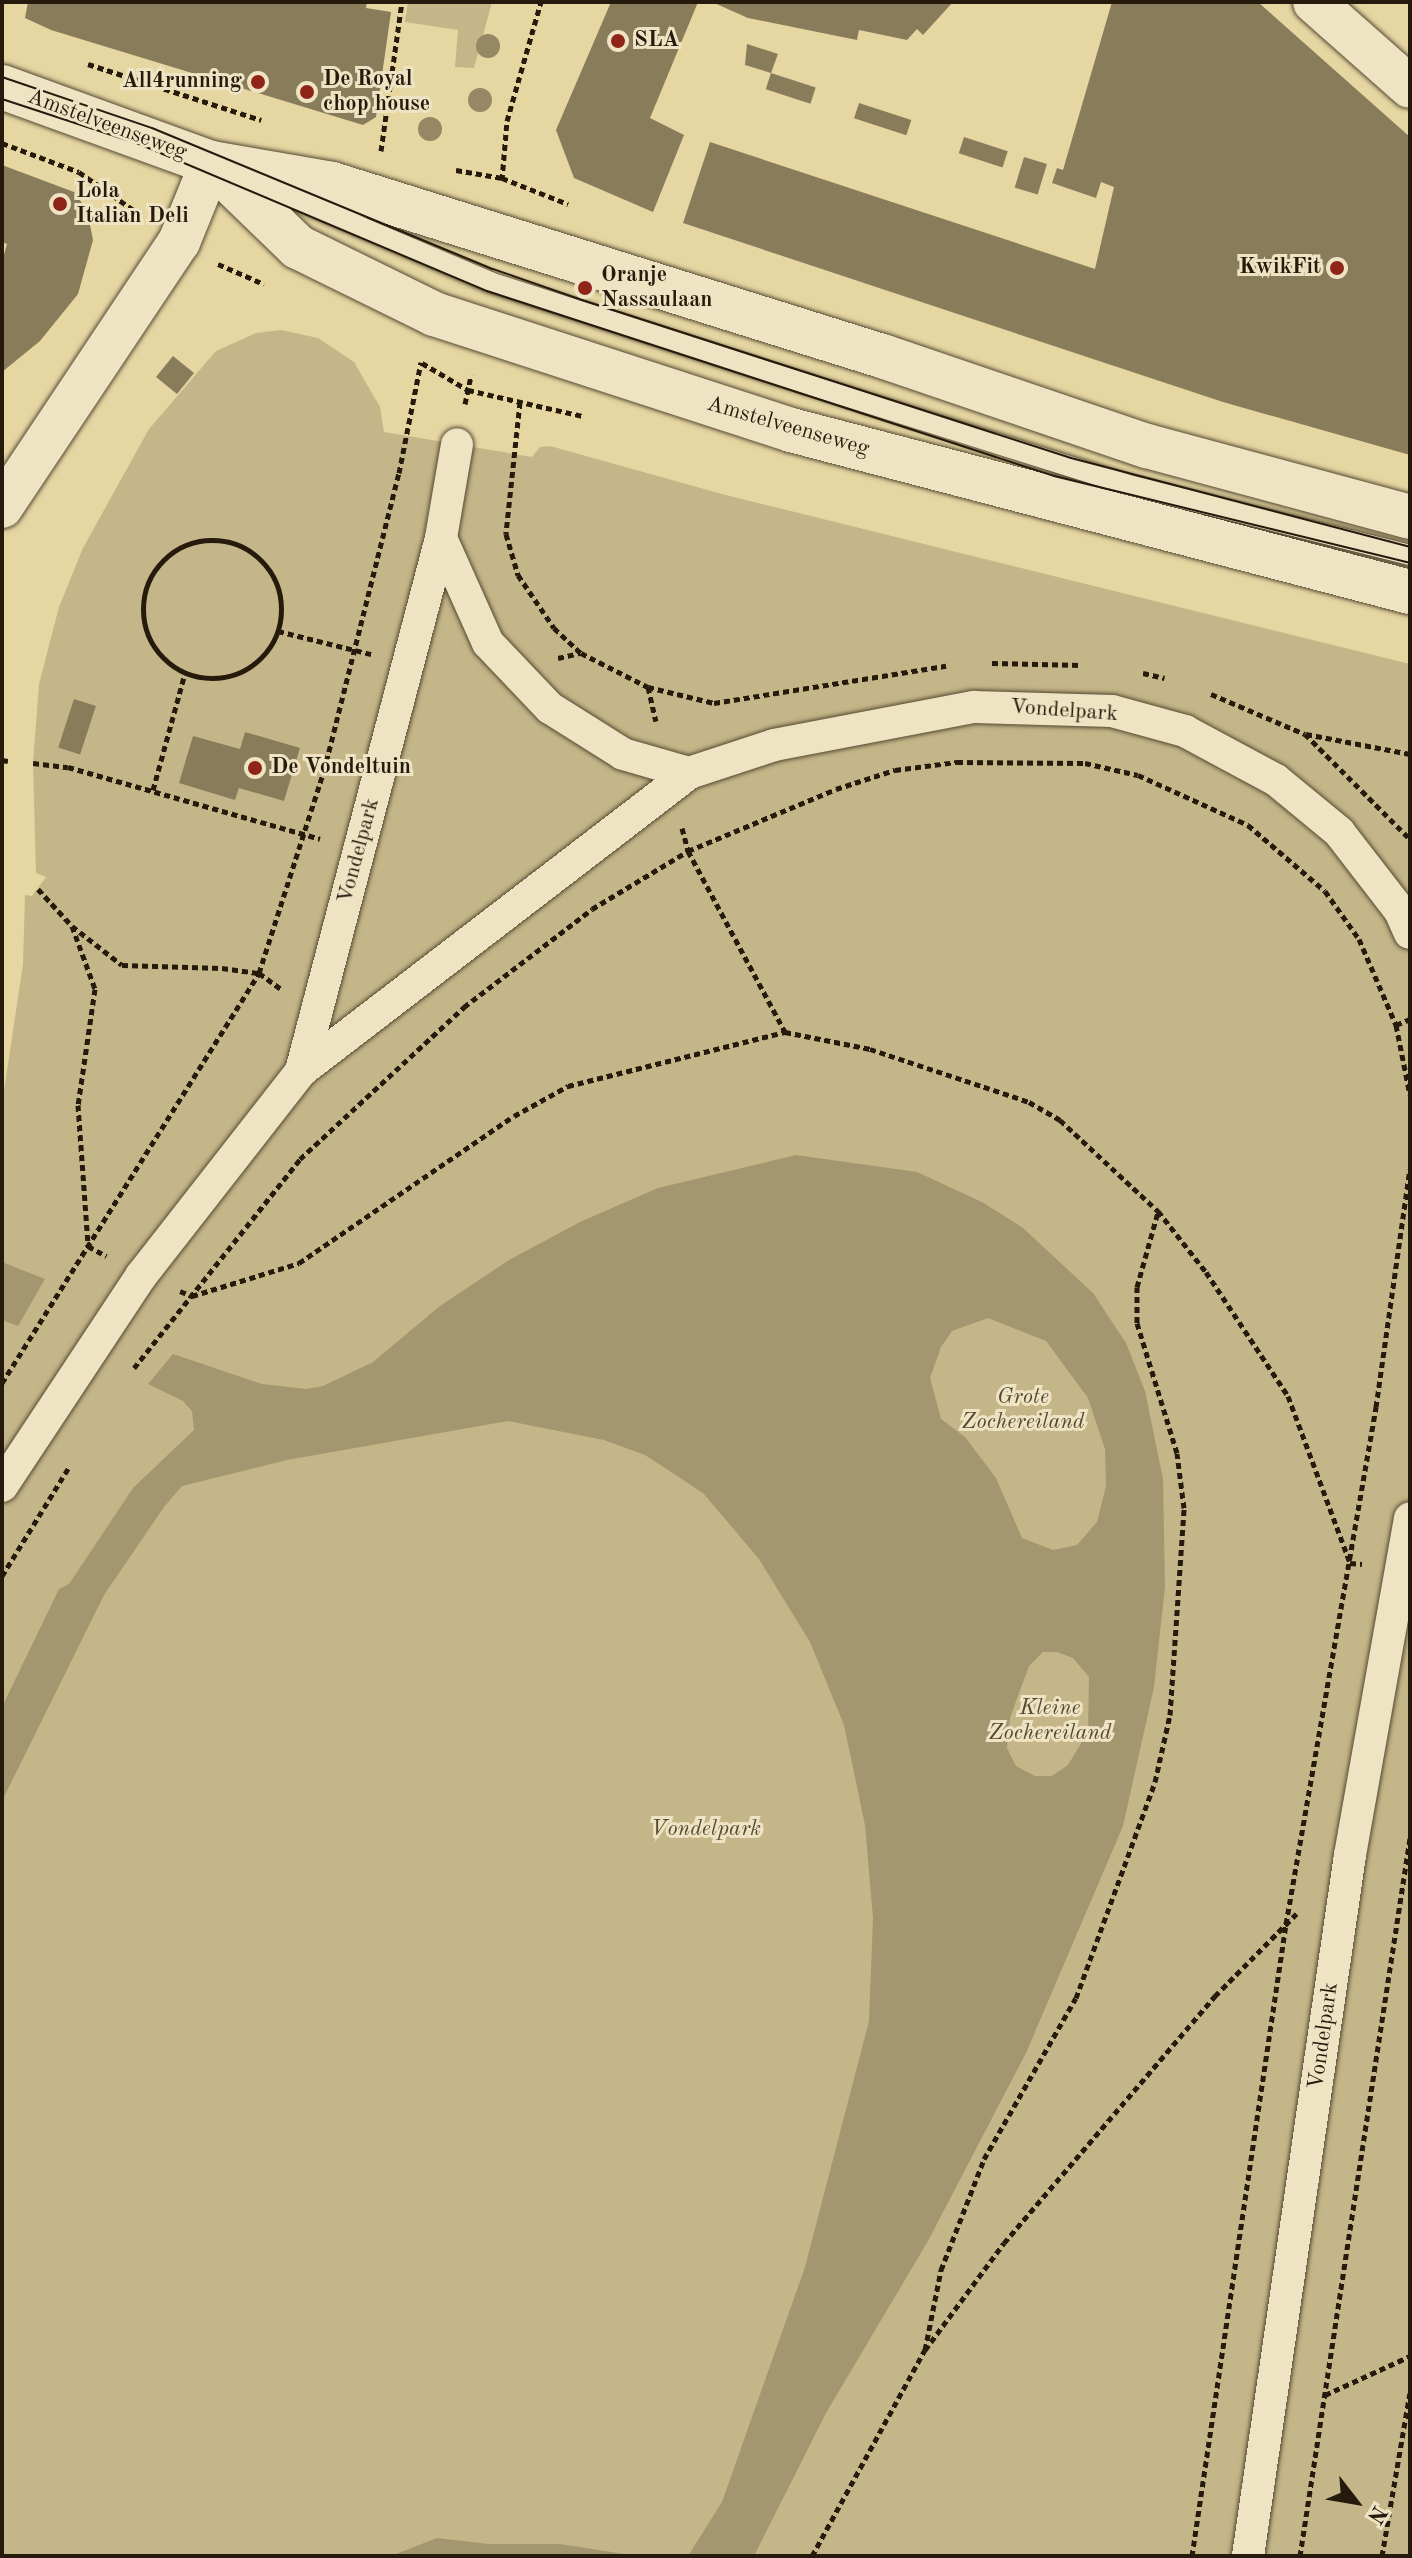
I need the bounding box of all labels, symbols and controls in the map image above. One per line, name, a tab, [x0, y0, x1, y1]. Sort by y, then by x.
place label: SLA	[634, 28, 679, 54]
marker: SLA	[609, 32, 627, 50]
place label: De Royal chop house	[323, 66, 430, 118]
place label: All4running	[122, 69, 242, 95]
marker: All4running	[249, 73, 267, 91]
marker: De Royal chop house	[298, 83, 316, 101]
street label: Amstelveenseweg	[24, 84, 190, 166]
place label: Lola Italian Deli	[76, 178, 189, 230]
marker: Lola Italian Deli	[51, 195, 69, 213]
place label: KwikFit	[1239, 255, 1321, 281]
marker: KwikFit	[1328, 259, 1346, 277]
place label: Oranje Nassaulaan	[601, 262, 713, 314]
marker: Oranje Nassaulaan	[576, 279, 594, 297]
street label: Amstelveenseweg	[704, 391, 872, 463]
street label: Vondelpark	[1009, 694, 1119, 728]
place label: De Vondeltuin	[271, 755, 411, 781]
marker: De Vondeltuin	[246, 759, 264, 777]
street label: Vondelpark	[332, 795, 386, 907]
park label: Grote Zochereiland	[962, 1384, 1084, 1436]
park label: Kleine Zochereiland	[989, 1695, 1111, 1746]
park label: Vondelpark	[651, 1817, 761, 1843]
street label: Vondelpark	[1303, 1981, 1345, 2091]
north arrow	[1316, 2462, 1396, 2542]
text: N	[1363, 2501, 1390, 2527]

